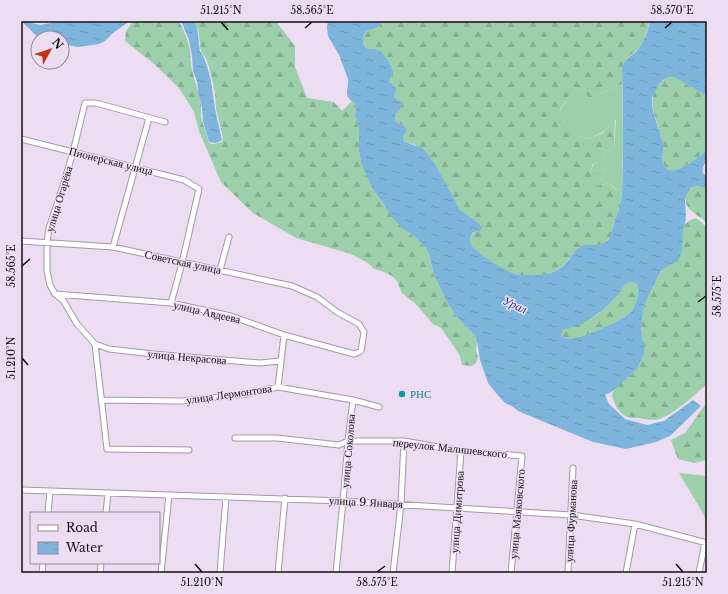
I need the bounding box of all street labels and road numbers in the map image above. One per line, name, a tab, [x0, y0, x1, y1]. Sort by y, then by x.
street label: Пионерская улица	[68, 144, 154, 178]
street label: улица Огарёва	[42, 164, 76, 234]
street label: Советская улица	[143, 247, 223, 277]
street label: улица Авдеева	[172, 297, 242, 327]
street label: улица Некрасова	[147, 347, 227, 367]
street label: улица Лермонтова	[185, 381, 273, 407]
street label: улица Соколова	[338, 413, 358, 489]
street label: переулок Малишевского	[392, 435, 508, 461]
street label: улица Маяковского	[506, 468, 528, 560]
street label: улица Димитрова	[447, 470, 467, 554]
street label: улица Фурманова	[562, 479, 580, 563]
street label: улица 9 Января	[329, 493, 403, 511]

